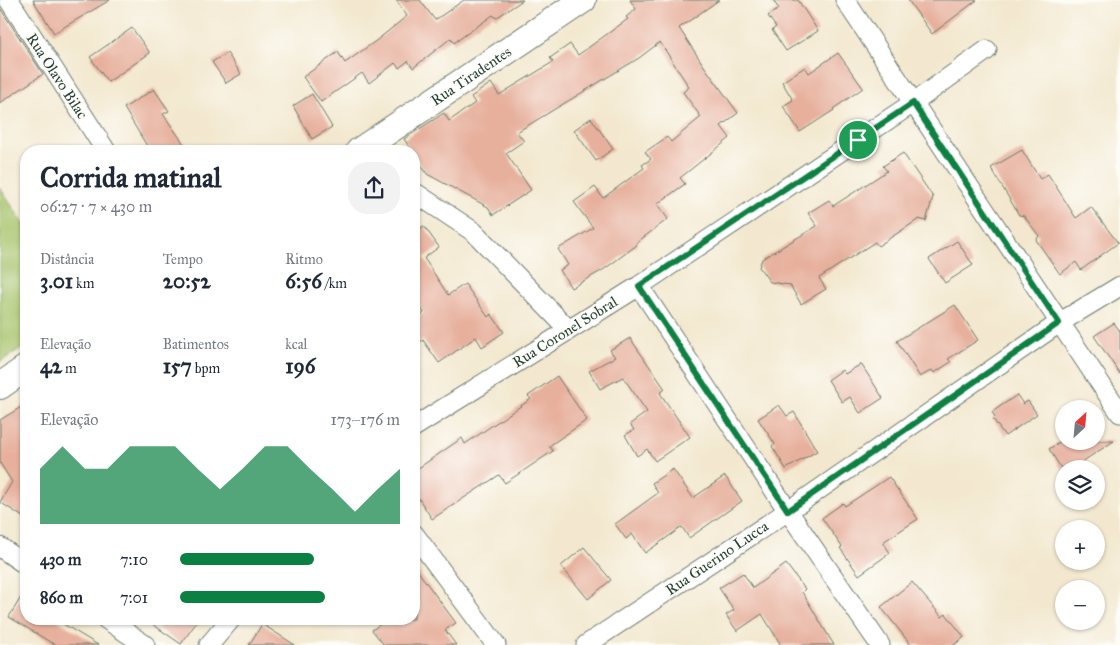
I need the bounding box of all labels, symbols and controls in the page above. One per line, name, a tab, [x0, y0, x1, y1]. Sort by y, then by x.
street label: Rua Olavo Bilac	[23, 30, 91, 122]
street label: Rua Tiradentes	[427, 42, 515, 110]
pin	[837, 119, 879, 161]
icon: arrive	[844, 126, 872, 154]
text: Corrida matinal	[40, 160, 221, 195]
button: share	[348, 162, 400, 214]
text: 06:27 · 7 × 430 m	[40, 197, 152, 216]
text: Distância	[40, 251, 94, 268]
text: Tempo	[163, 251, 203, 268]
text: Ritmo	[285, 251, 323, 268]
text: 3.01	[40, 268, 73, 294]
text: 20:52	[163, 268, 211, 294]
text: 6:56	[285, 268, 322, 294]
text: km	[73, 275, 94, 292]
text: /km	[322, 275, 347, 292]
street label: Rua Coronel Sobral	[509, 292, 622, 371]
text: Elevação	[40, 336, 91, 353]
text: Batimentos	[163, 336, 229, 353]
text: kcal	[285, 336, 307, 353]
text: 42	[40, 353, 62, 379]
text: 157	[163, 353, 192, 379]
text: 196	[285, 353, 316, 379]
text: m	[62, 360, 77, 377]
text: bpm	[192, 360, 220, 377]
north arrow	[1055, 400, 1105, 450]
map controls	[1055, 400, 1105, 630]
text: Elevação	[40, 410, 98, 429]
text: 173–176 m	[330, 410, 400, 429]
button: layers	[1055, 460, 1105, 510]
street label: Rua Guerino Lucca	[662, 517, 772, 599]
button: +	[1055, 520, 1105, 570]
text: 430 m	[40, 550, 82, 569]
text: 7:10	[120, 550, 148, 569]
button: −	[1055, 580, 1105, 630]
text: 860 m	[40, 588, 83, 607]
text: 7:01	[120, 588, 148, 607]

